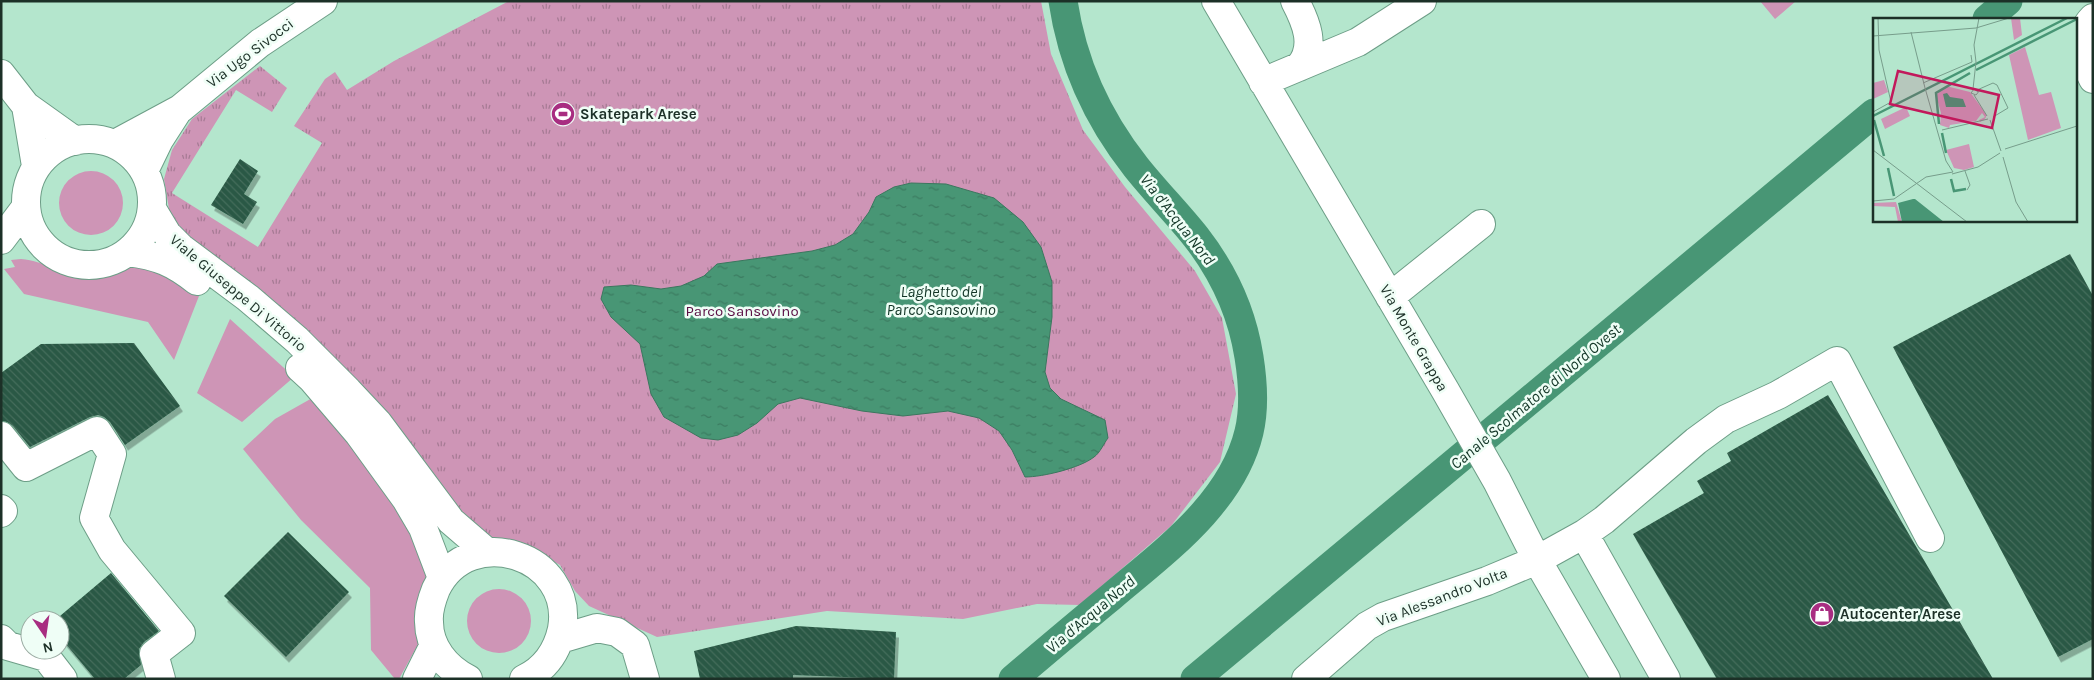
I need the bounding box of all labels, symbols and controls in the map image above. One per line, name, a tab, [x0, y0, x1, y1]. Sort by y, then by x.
street label: Via Ugo Sivocci	[203, 15, 297, 91]
inset map	[1873, 18, 2076, 221]
sports icon: Skatepark Arese	[550, 101, 576, 127]
place label: Skatepark Arese	[580, 105, 697, 123]
water label: Via d'Acqua Nord	[1136, 170, 1219, 269]
street label: Viale Giuseppe Di Vittorio	[166, 231, 310, 355]
street label: Via Monte Grappa	[1376, 281, 1452, 395]
water label: Laghetto del Parco Sansovino	[886, 282, 996, 319]
park label: Parco Sansovino	[685, 302, 799, 320]
water label: Canale Scolmatore di Nord Ovest	[1446, 319, 1625, 473]
street label: Via Alessandro Volta	[1374, 564, 1510, 630]
water label: Via d'Acqua Nord	[1042, 571, 1139, 657]
shop icon: Autocenter Arese	[1809, 601, 1835, 627]
place label: Autocenter Arese	[1840, 605, 1961, 623]
north arrow	[20, 610, 70, 660]
text: N	[41, 638, 55, 657]

